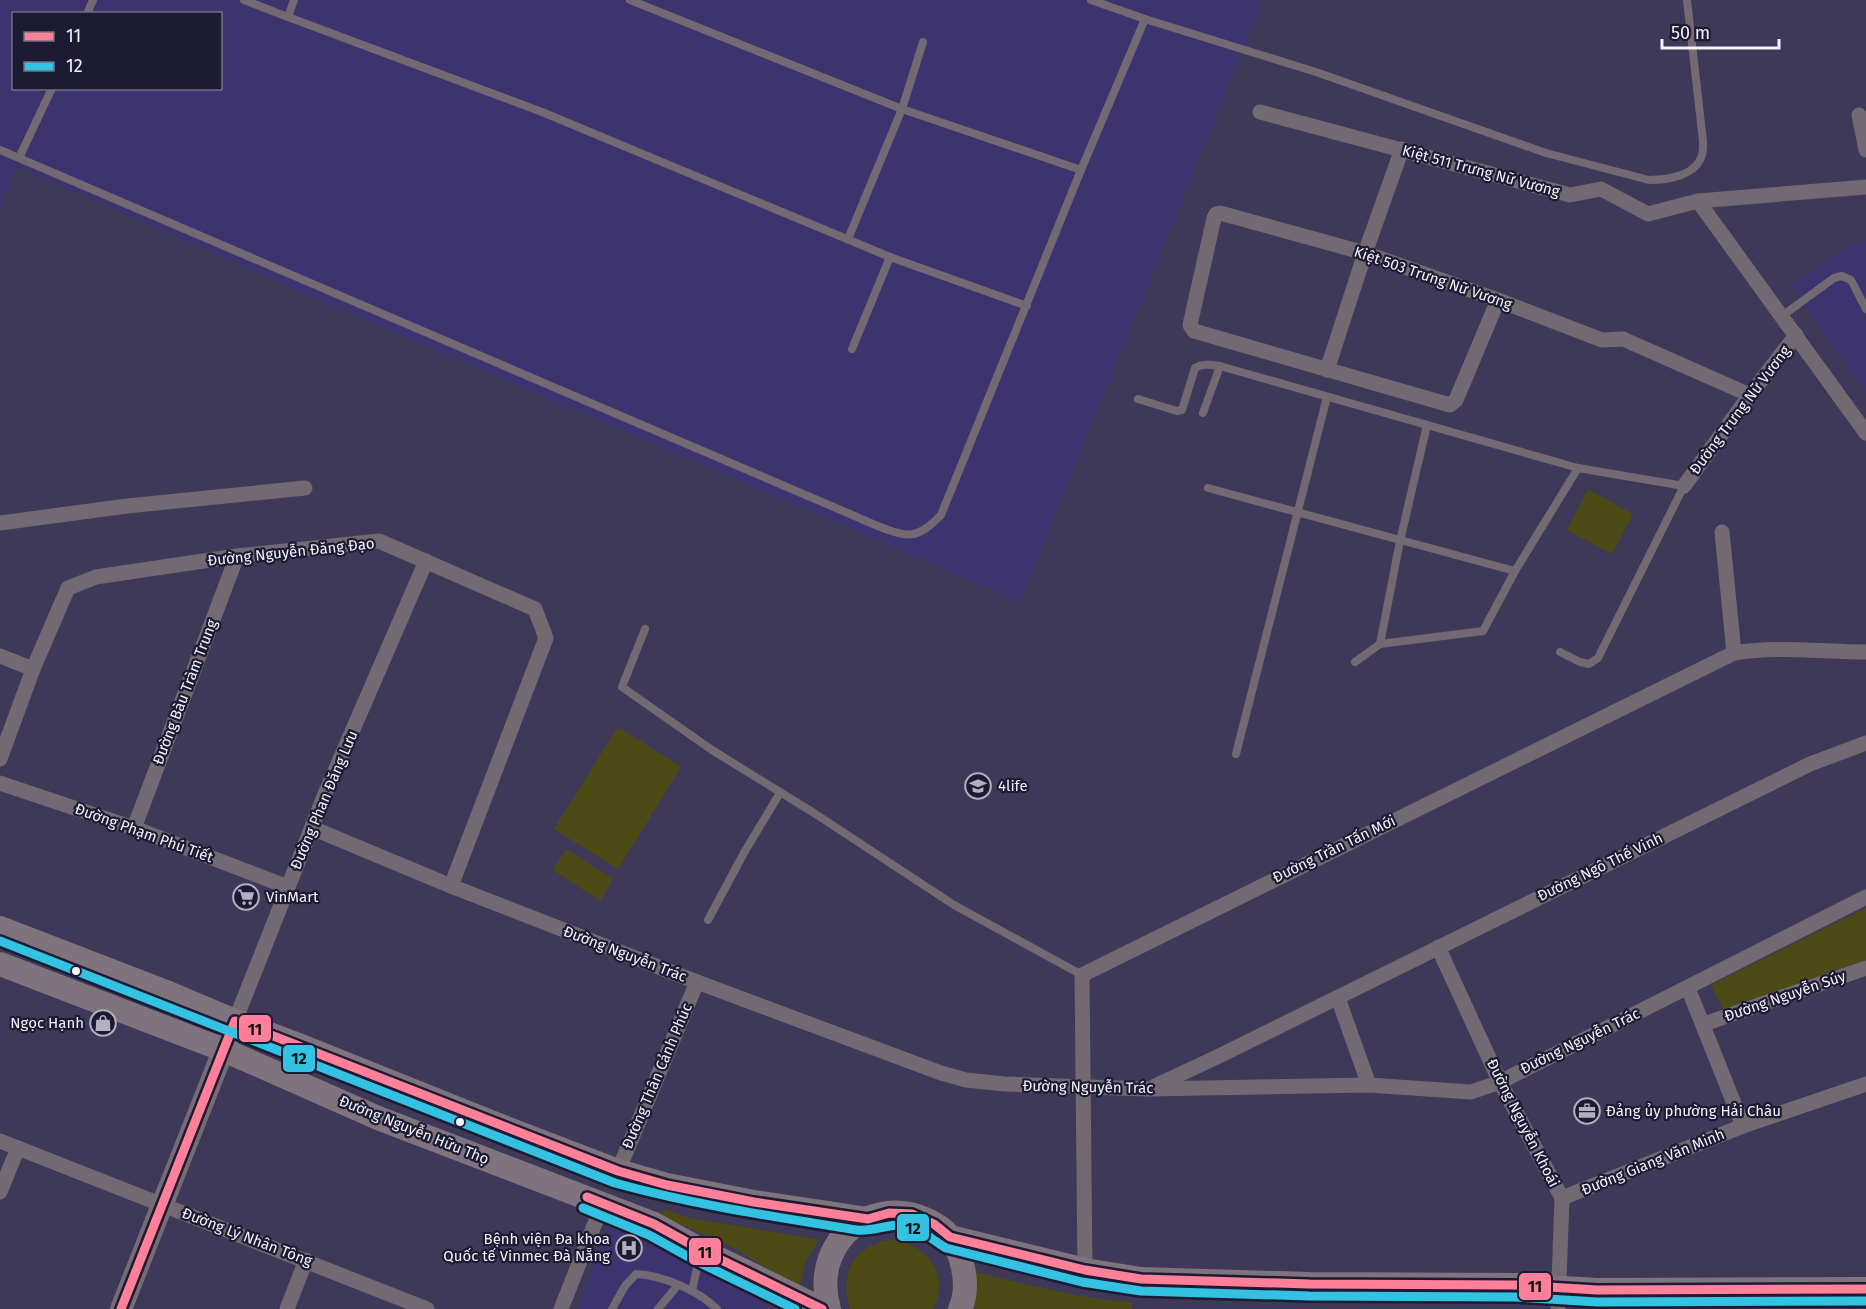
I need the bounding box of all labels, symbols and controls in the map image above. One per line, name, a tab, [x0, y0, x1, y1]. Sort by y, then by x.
legend	[12, 12, 222, 90]
scale bar	[1662, 12, 1779, 50]
text: 50 m	[1671, 22, 1710, 44]
text: 11	[66, 25, 81, 47]
text: 12	[66, 55, 83, 77]
street label: Kiệt 511 Trưng Nữ Vương	[1400, 141, 1562, 201]
street label: Kiệt 503 Trưng Nữ Vương	[1352, 242, 1515, 314]
street label: Đường Trưng Nữ Vương	[1686, 342, 1794, 478]
street label: Đường Nguyễn Đăng Đạo	[207, 534, 375, 570]
street label: Đường Bàu Tràm Trung	[149, 617, 221, 767]
street label: Đường Phan Đăng Lưu	[286, 728, 362, 872]
school or university icon: 4life	[963, 771, 993, 801]
place label: 4life	[998, 777, 1028, 795]
street label: Đường Phạm Phú Tiết	[72, 800, 216, 867]
street label: Đường Trần Tấn Mới	[1270, 811, 1398, 887]
street label: Đường Ngô Thế Vinh	[1534, 829, 1666, 905]
supermarket icon: VinMart	[231, 882, 261, 912]
place label: VinMart	[266, 888, 319, 906]
street label: Đường Nguyễn Trác	[561, 922, 689, 986]
unlabelled marker	[70, 965, 82, 977]
street label: Đường Nguyễn Súy	[1722, 967, 1849, 1025]
street label: Đường Thân Cảnh Phúc	[618, 1000, 696, 1152]
street label: Đường Nguyễn Trác	[1517, 1004, 1643, 1078]
shop icon: Ngọc Hạnh	[88, 1008, 118, 1038]
place label: Ngọc Hạnh	[10, 1014, 84, 1032]
line badge: 11	[238, 1014, 272, 1043]
text: 11	[248, 1020, 262, 1039]
line badge: 12	[282, 1044, 316, 1073]
text: 12	[291, 1049, 307, 1068]
street label: Đường Nguyễn Khoái	[1483, 1056, 1563, 1190]
street label: Đường Nguyễn Trác	[1022, 1077, 1154, 1097]
street label: Đường Nguyễn Hữu Thọ	[336, 1092, 492, 1168]
office icon: Đảng ủy phường Hải Châu	[1572, 1096, 1602, 1126]
place label: Đảng ủy phường Hải Châu	[1606, 1102, 1781, 1120]
unlabelled marker	[454, 1116, 466, 1128]
street label: Đường Giang Văn Minh	[1579, 1125, 1727, 1199]
street label: Đường Lý Nhân Tông	[179, 1204, 315, 1270]
line badge: 12	[896, 1213, 930, 1242]
text: 12	[905, 1219, 921, 1238]
place label: Bệnh viện Đa khoa Quốc tế Vinmec Đà Nẵng	[443, 1230, 610, 1265]
hospital icon: Bệnh viện Đa khoa Quốc tế Vinmec Đà Nẵng	[614, 1233, 644, 1263]
line badge: 11	[688, 1237, 722, 1266]
text: 11	[698, 1243, 712, 1262]
line badge: 11	[1518, 1272, 1552, 1301]
text: 11	[1528, 1277, 1542, 1296]

